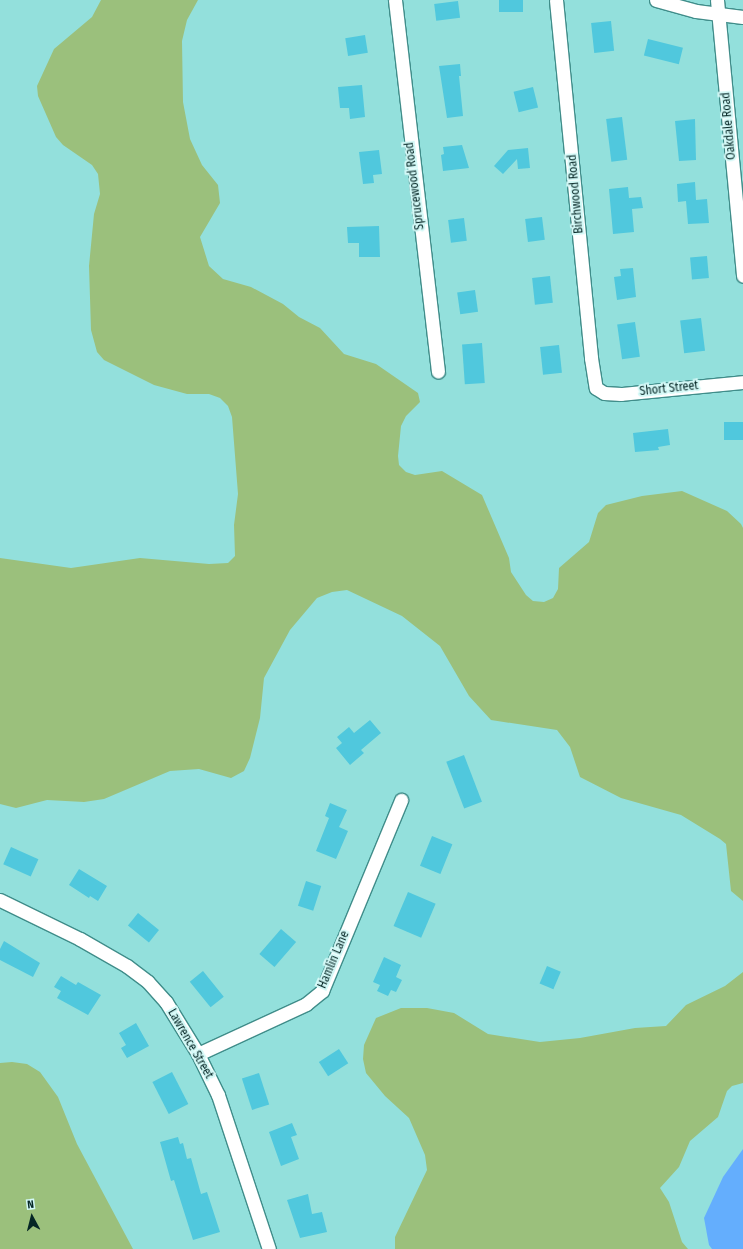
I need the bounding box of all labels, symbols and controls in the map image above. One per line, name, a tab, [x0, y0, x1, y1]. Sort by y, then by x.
street label: Oakdale Road	[719, 92, 739, 160]
street label: Sprucewood Road	[402, 141, 428, 231]
street label: Birchwood Road	[565, 154, 587, 234]
street label: Short Street	[639, 379, 699, 399]
street label: Hamlin Lane	[315, 929, 353, 991]
street label: Lawrence Street	[164, 1007, 216, 1081]
north arrow	[12, 1197, 52, 1237]
text: N	[26, 1198, 35, 1211]

